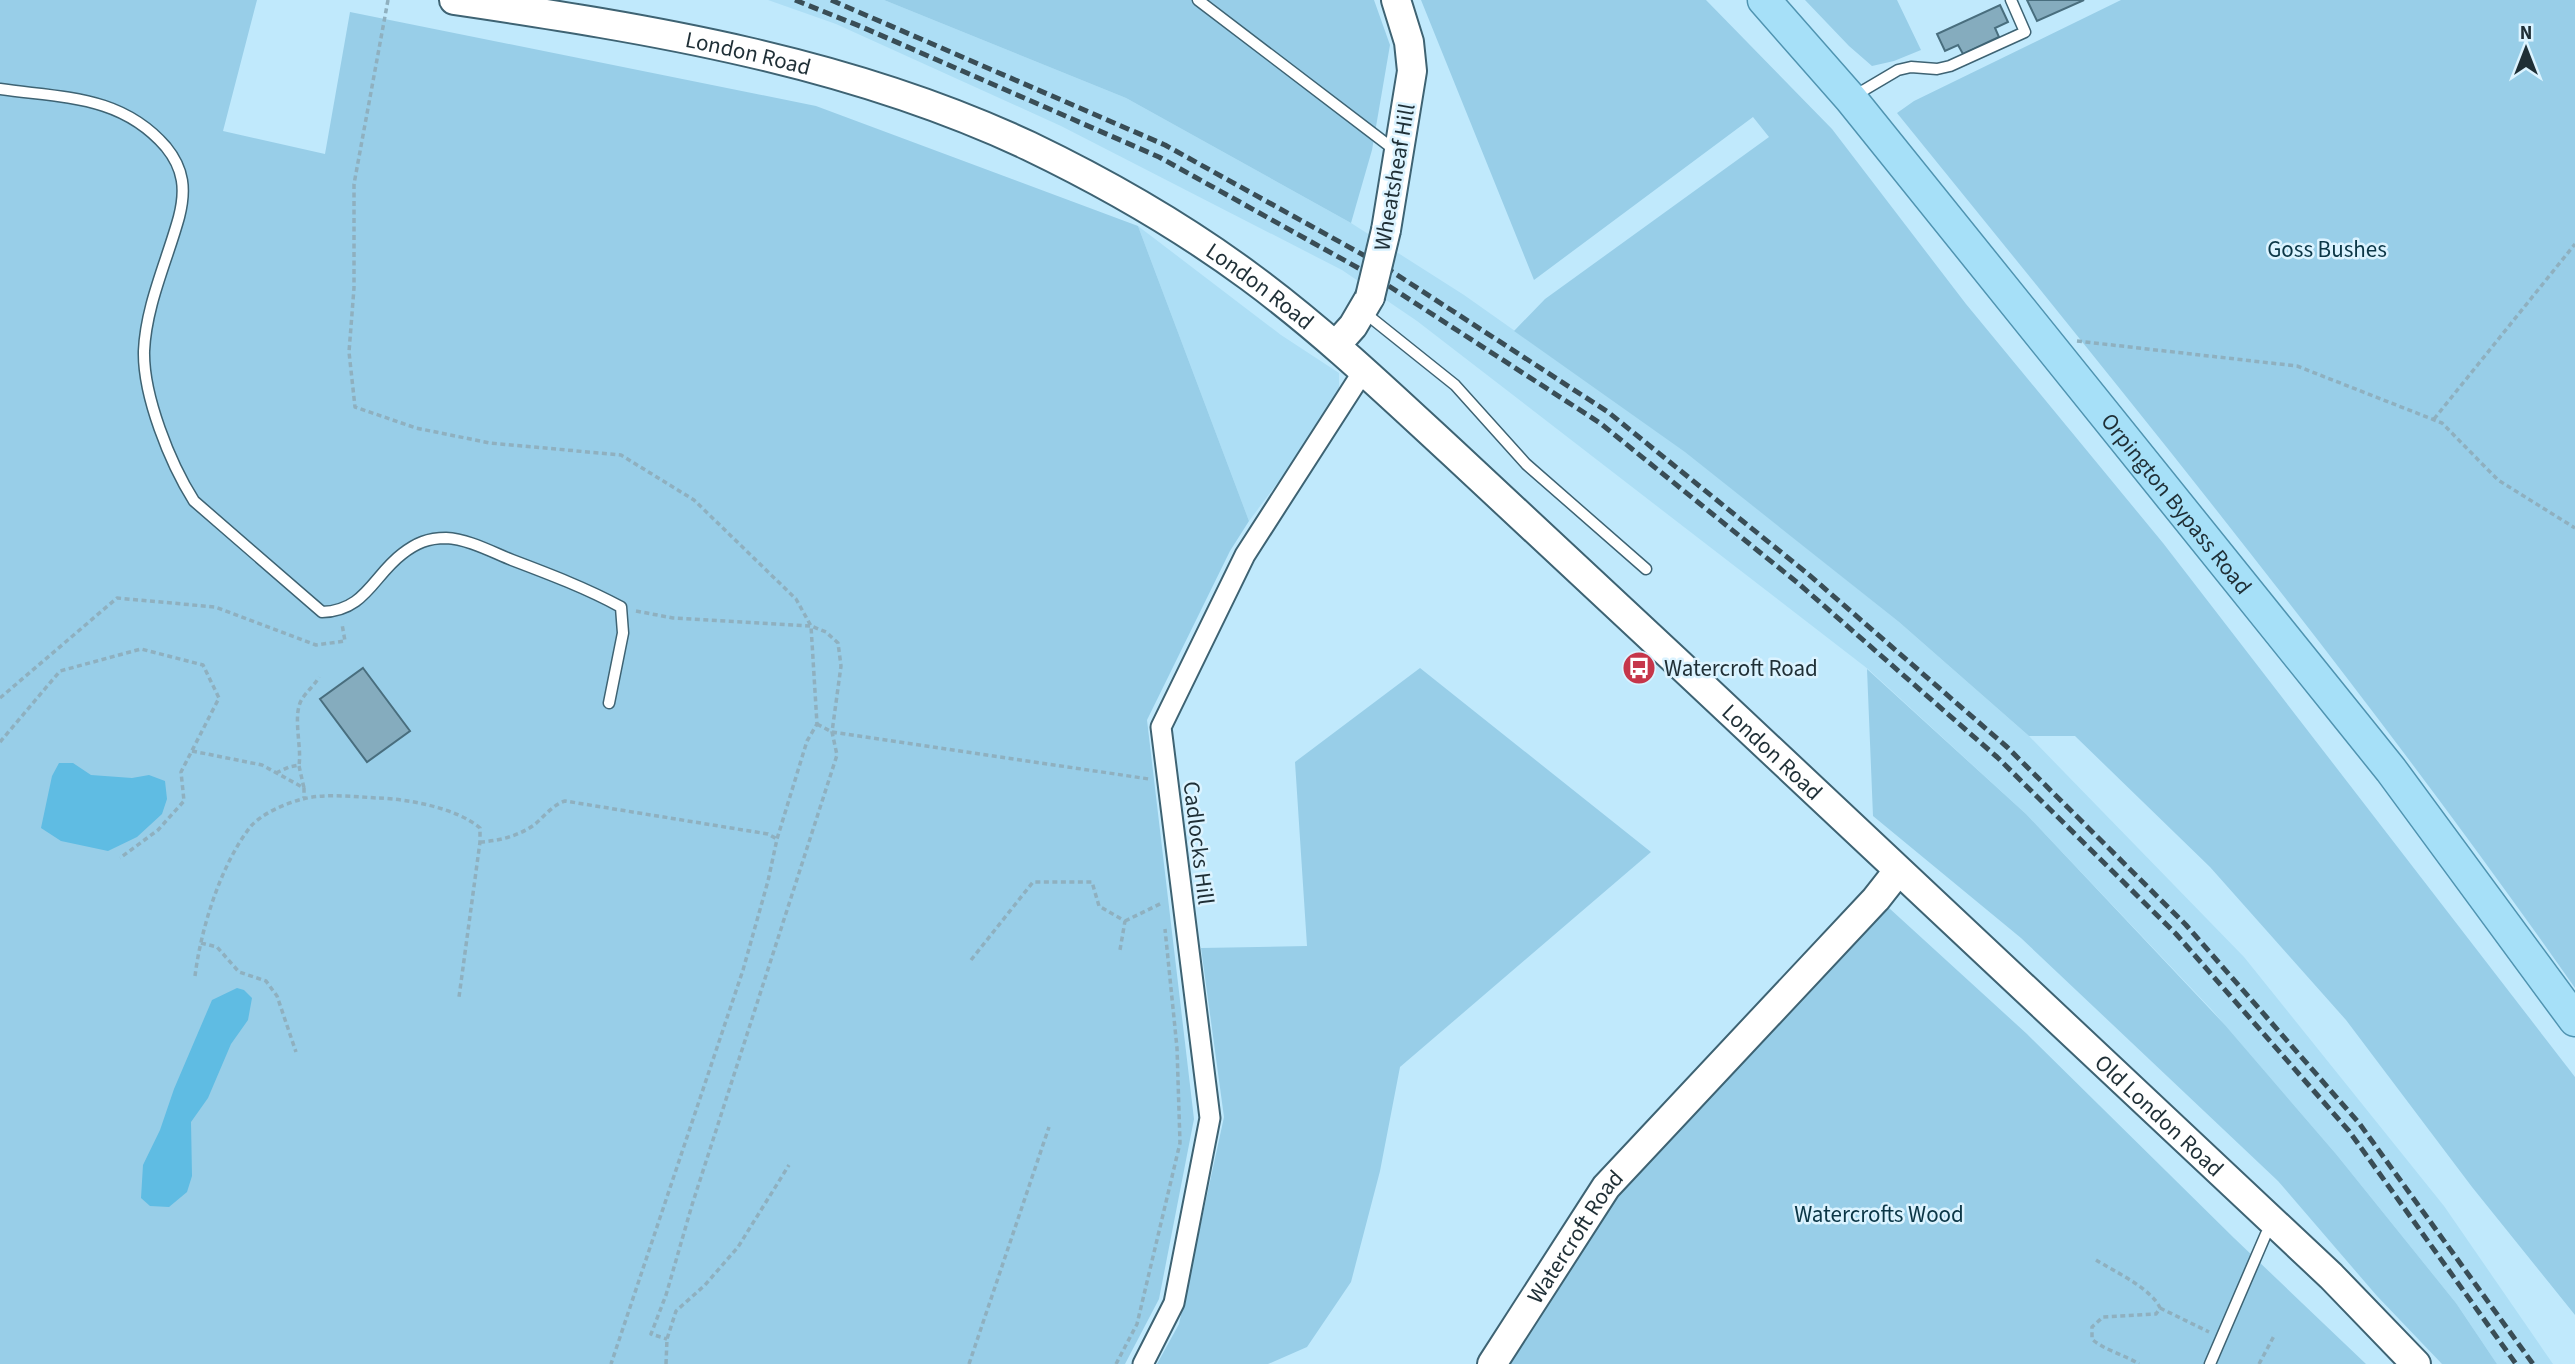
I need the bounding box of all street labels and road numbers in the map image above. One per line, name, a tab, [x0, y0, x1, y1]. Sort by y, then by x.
street label: London Road	[682, 23, 814, 84]
street label: Wheatsheaf Hill	[1365, 101, 1424, 253]
street label: London Road	[1199, 235, 1321, 338]
street label: Orpington Bypass Road	[2093, 406, 2259, 601]
street label: London Road	[1714, 696, 1830, 808]
street label: Cadlocks Hill	[1175, 779, 1222, 907]
street label: Old London Road	[2087, 1047, 2231, 1185]
street label: Watercroft Road	[1519, 1163, 1631, 1310]

